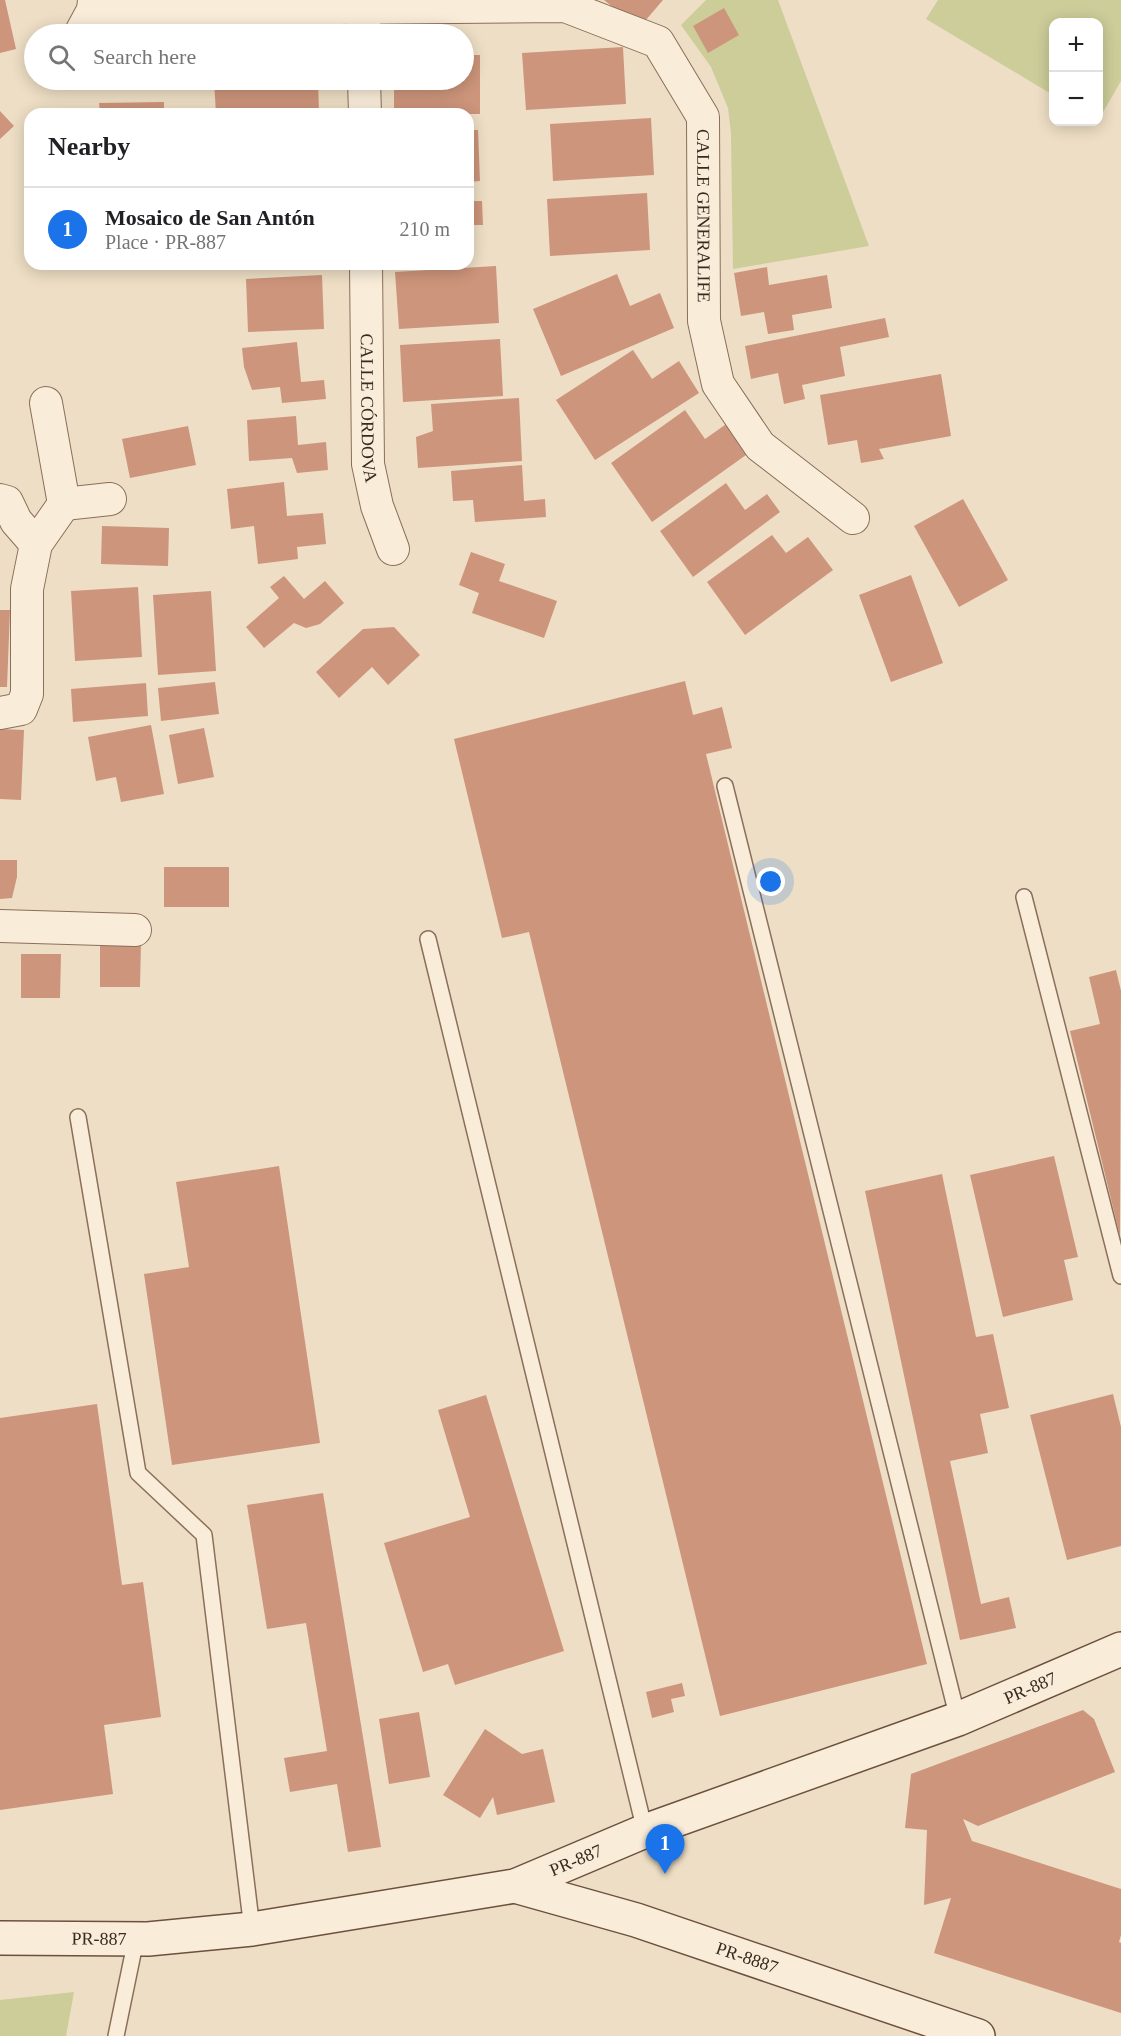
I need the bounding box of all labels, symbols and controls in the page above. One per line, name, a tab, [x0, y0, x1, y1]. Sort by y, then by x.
map controls	[1049, 18, 1103, 126]
button: +	[1049, 18, 1103, 72]
search box	[24, 24, 474, 90]
icon: search	[45, 41, 78, 74]
text: Search here	[93, 44, 196, 69]
button: −	[1049, 72, 1103, 126]
street label: CALLE GENERALIFE	[693, 129, 714, 303]
text: Nearby	[48, 132, 130, 161]
text: Mosaico de San Antón	[105, 205, 315, 230]
text: 1	[63, 218, 73, 240]
text: 210 m	[399, 218, 450, 240]
text: Place · PR-887	[105, 231, 226, 253]
street label: CALLE CÓRDOVA	[357, 333, 382, 484]
your location	[756, 867, 785, 896]
street label: PR-887	[1001, 1668, 1059, 1708]
pin: 1	[646, 1824, 684, 1874]
street label: PR-887	[547, 1840, 605, 1880]
street label: PR-887	[71, 1928, 127, 1949]
street label: PR-8887	[714, 1938, 781, 1977]

